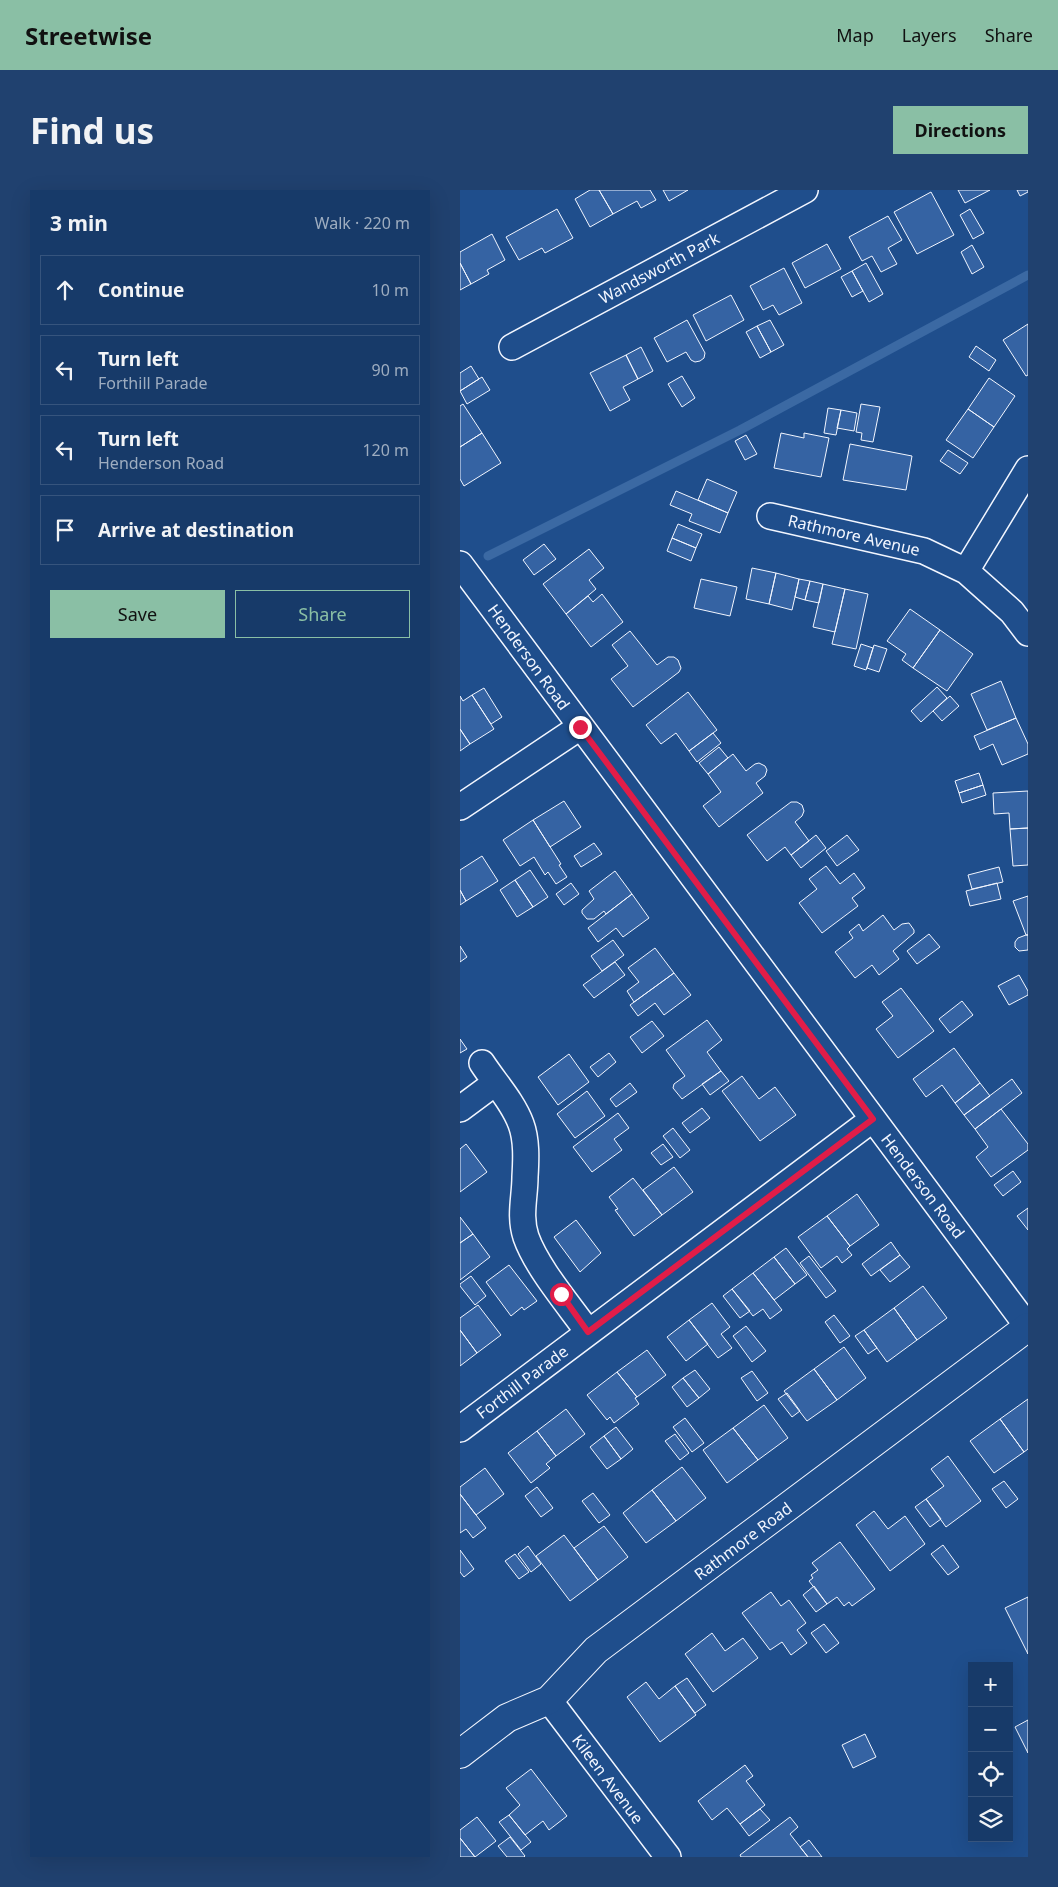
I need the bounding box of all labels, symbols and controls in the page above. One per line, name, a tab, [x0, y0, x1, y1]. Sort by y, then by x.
text: Streetwise	[25, 19, 152, 52]
text: Map	[836, 23, 874, 47]
text: Layers	[902, 23, 957, 47]
text: Share	[985, 23, 1033, 47]
button: Directions	[893, 106, 1028, 154]
text: Find us	[30, 107, 154, 154]
text: 3 min	[50, 209, 108, 237]
text: Walk · 220 m	[315, 212, 410, 234]
street label: Wandsworth Park	[595, 227, 723, 309]
icon: ahead	[51, 276, 79, 304]
text: Continue	[98, 277, 184, 303]
text: 10 m	[372, 279, 409, 301]
text: Turn left	[98, 346, 179, 372]
icon: left	[51, 356, 79, 384]
text: 90 m	[372, 359, 409, 381]
text: Forthill Parade	[98, 372, 208, 394]
text: Turn left	[98, 426, 179, 452]
icon: left	[51, 436, 79, 464]
text: 120 m	[362, 439, 409, 461]
text: Henderson Road	[98, 452, 224, 474]
street label: Rathmore Avenue	[786, 509, 922, 561]
icon: arrive	[51, 516, 79, 544]
text: Arrive at destination	[98, 517, 294, 543]
button: Save	[50, 590, 225, 638]
button: Share	[235, 590, 410, 638]
street label: Henderson Road	[483, 600, 575, 714]
route end	[569, 716, 592, 739]
street label: Henderson Road	[876, 1129, 970, 1243]
route start	[550, 1283, 573, 1306]
street label: Forthill Parade	[472, 1340, 572, 1424]
street label: Rathmore Road	[690, 1497, 796, 1585]
map controls	[968, 1662, 1013, 1842]
button: +	[968, 1662, 1013, 1707]
button: −	[968, 1707, 1013, 1752]
street label: Kileen Avenue	[567, 1730, 649, 1828]
button: locate	[968, 1752, 1013, 1797]
button: layers	[968, 1797, 1013, 1842]

